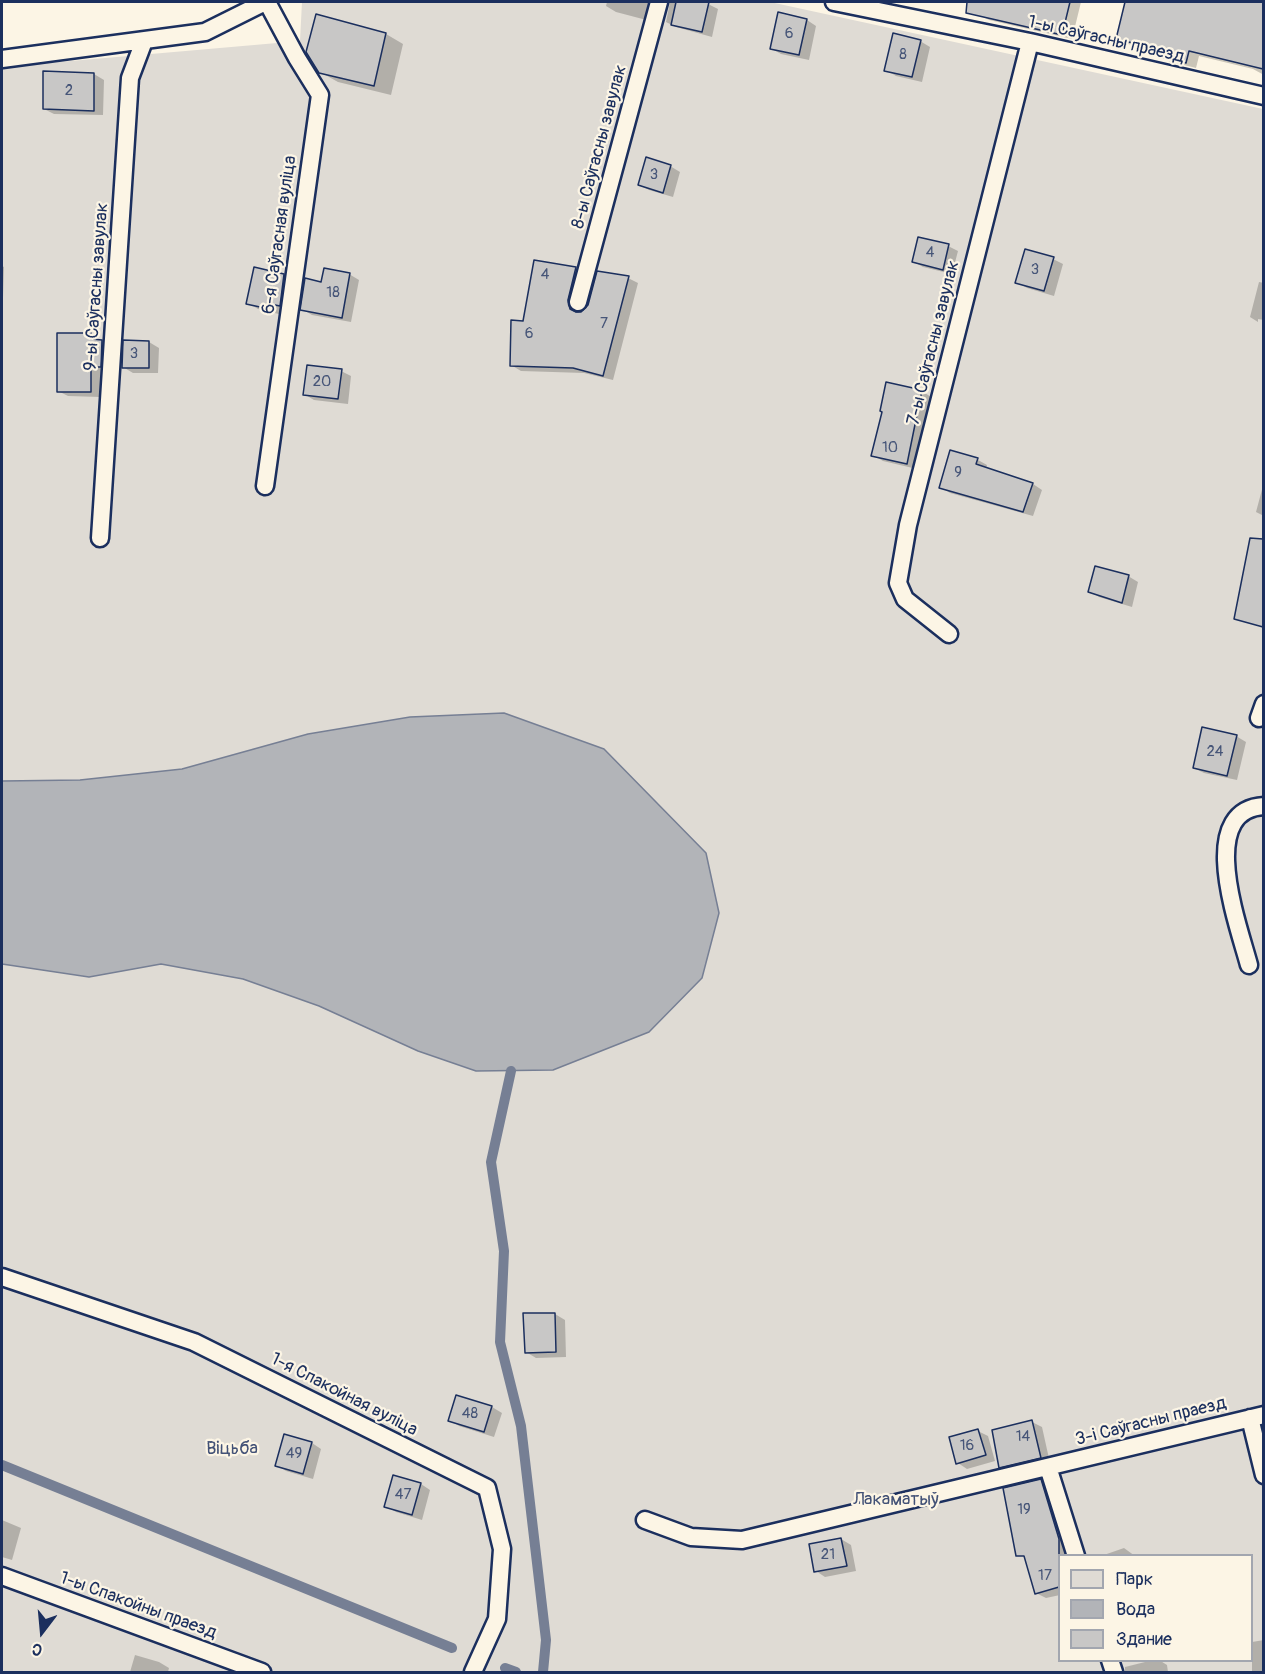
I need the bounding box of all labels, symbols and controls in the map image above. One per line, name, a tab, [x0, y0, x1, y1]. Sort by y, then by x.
street label: 1-ы Саўгасны праезд	[1026, 11, 1186, 69]
house number: 6	[785, 25, 793, 43]
house number: 8	[899, 46, 907, 64]
street label: 8-ы Саўгасны завулак	[568, 63, 632, 231]
house number: 2	[65, 82, 73, 100]
street label: 6-я Саўгасная вуліца	[258, 154, 302, 316]
house number: 3	[650, 166, 658, 184]
street label: 9-ы Саўгасны завулак	[80, 202, 114, 372]
house number: 4	[926, 244, 934, 262]
street label: 7-ы Саўгасны завулак	[903, 259, 965, 427]
house number: 3	[1031, 261, 1039, 279]
house number: 4	[541, 266, 549, 284]
house number: 18	[326, 284, 340, 302]
house number: 7	[600, 315, 608, 333]
house number: 6	[525, 325, 533, 343]
house number: 3	[130, 345, 138, 363]
house number: 20	[313, 373, 331, 391]
house number: 10	[882, 439, 898, 457]
house number: 9	[954, 464, 962, 482]
house number: 24	[1206, 743, 1224, 761]
street label: 1-я Спакойная вуліца	[267, 1349, 421, 1441]
street label: 3-і Саўгасны праезд	[1073, 1393, 1229, 1451]
house number: 48	[462, 1405, 478, 1423]
house number: 14	[1016, 1428, 1030, 1446]
house number: 16	[960, 1437, 974, 1455]
park label: Віцьба	[206, 1438, 258, 1460]
house number: 49	[286, 1445, 302, 1463]
house number: 47	[395, 1486, 411, 1504]
park label: Лакаматыў	[853, 1489, 939, 1511]
house number: 19	[1017, 1501, 1031, 1519]
house number: 21	[821, 1546, 835, 1564]
legend	[1058, 1554, 1253, 1662]
house number: 17	[1038, 1567, 1052, 1585]
street label: 1-ы Спакойны праезд	[57, 1568, 219, 1644]
text: Парк	[1116, 1568, 1153, 1591]
text: Вода	[1116, 1598, 1155, 1621]
north arrow	[12, 1602, 72, 1662]
text: Здание	[1116, 1628, 1172, 1651]
text: С	[30, 1638, 45, 1660]

